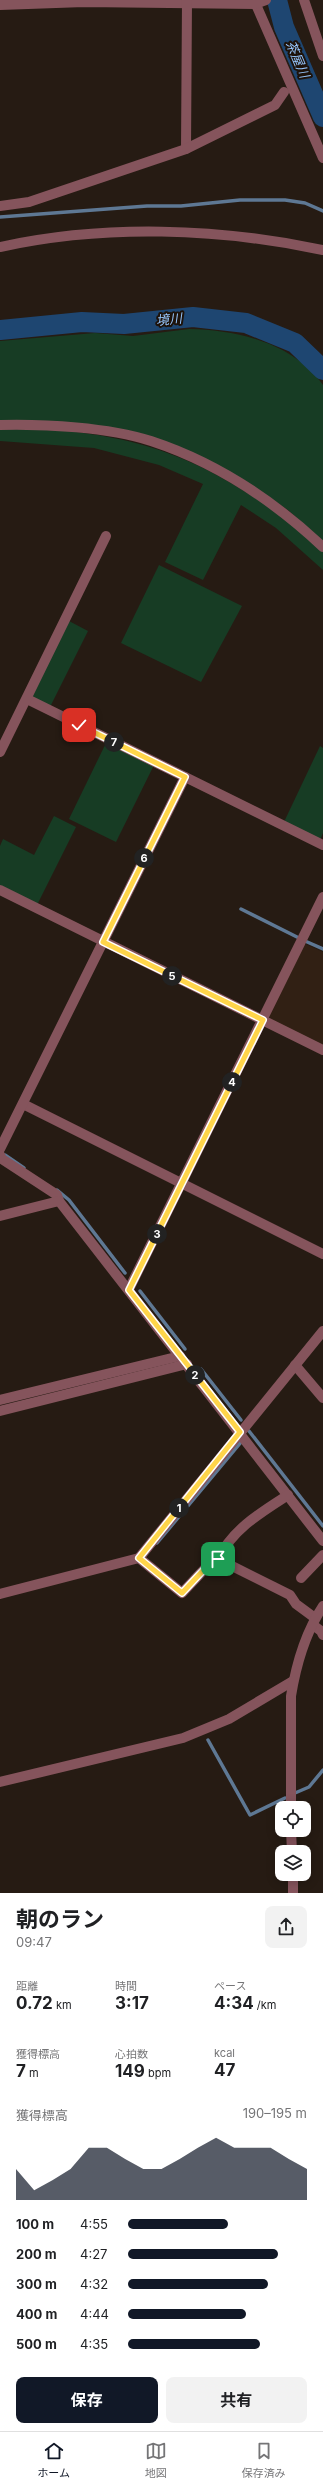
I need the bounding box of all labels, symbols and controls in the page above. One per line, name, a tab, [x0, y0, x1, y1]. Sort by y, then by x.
water label: 茶屋川	[283, 38, 314, 82]
water label: 境川	[155, 309, 185, 328]
pin	[62, 708, 96, 742]
icon: check	[68, 714, 90, 736]
pin: 7	[104, 732, 124, 752]
text: 7	[111, 735, 117, 749]
pin: 6	[134, 848, 154, 868]
text: 6	[140, 851, 148, 865]
pin: 5	[162, 966, 182, 986]
text: 5	[168, 969, 176, 983]
pin: 4	[222, 1072, 242, 1092]
text: 4	[228, 1075, 236, 1089]
pin: 3	[147, 1224, 167, 1244]
text: 3	[153, 1227, 161, 1241]
pin: 2	[185, 1365, 205, 1385]
text: 2	[192, 1368, 198, 1382]
pin: 1	[169, 1498, 189, 1518]
text: 1	[177, 1501, 181, 1515]
pin	[201, 1542, 235, 1576]
icon: arrive	[207, 1548, 229, 1570]
map controls	[275, 1801, 311, 1881]
button: locate	[275, 1801, 311, 1837]
button: layers	[275, 1845, 311, 1881]
text: 朝のラン	[16, 1906, 104, 1932]
button: share	[265, 1906, 307, 1948]
text: 09:47	[16, 1934, 52, 1950]
text: 距離	[16, 1979, 38, 1993]
text: 時間	[115, 1979, 137, 1993]
text: ペース	[214, 1979, 246, 1993]
text: 0.72	[16, 1993, 53, 2013]
text: 3:17	[115, 1993, 149, 2013]
text: 4:34	[214, 1993, 254, 2013]
text: km	[53, 1998, 72, 2012]
text: /km	[254, 1998, 276, 2012]
text: kcal	[214, 2046, 235, 2060]
text: 獲得標高	[16, 2047, 60, 2061]
text: 心拍数	[115, 2047, 148, 2061]
text: 47	[214, 2060, 235, 2080]
text: 7	[16, 2061, 26, 2081]
text: 149	[115, 2061, 145, 2081]
text: m	[26, 2066, 39, 2080]
text: bpm	[145, 2066, 171, 2080]
text: 190–195 m	[243, 2105, 307, 2121]
text: 獲得標高	[16, 2107, 68, 2123]
text: 100 m	[16, 2216, 54, 2232]
text: 4:55	[80, 2216, 108, 2232]
text: 200 m	[16, 2246, 57, 2262]
text: 4:27	[80, 2246, 107, 2262]
text: 300 m	[16, 2276, 57, 2292]
text: 4:32	[80, 2276, 108, 2292]
text: 400 m	[16, 2306, 57, 2322]
text: 4:44	[80, 2306, 109, 2322]
text: 500 m	[16, 2336, 57, 2352]
text: 4:35	[80, 2336, 108, 2352]
button: 保存	[16, 2377, 158, 2423]
button: 共有	[166, 2377, 307, 2423]
tab: ホーム	[37, 2440, 70, 2480]
tab: 地図	[145, 2440, 167, 2480]
tab: 保存済み	[242, 2440, 286, 2480]

